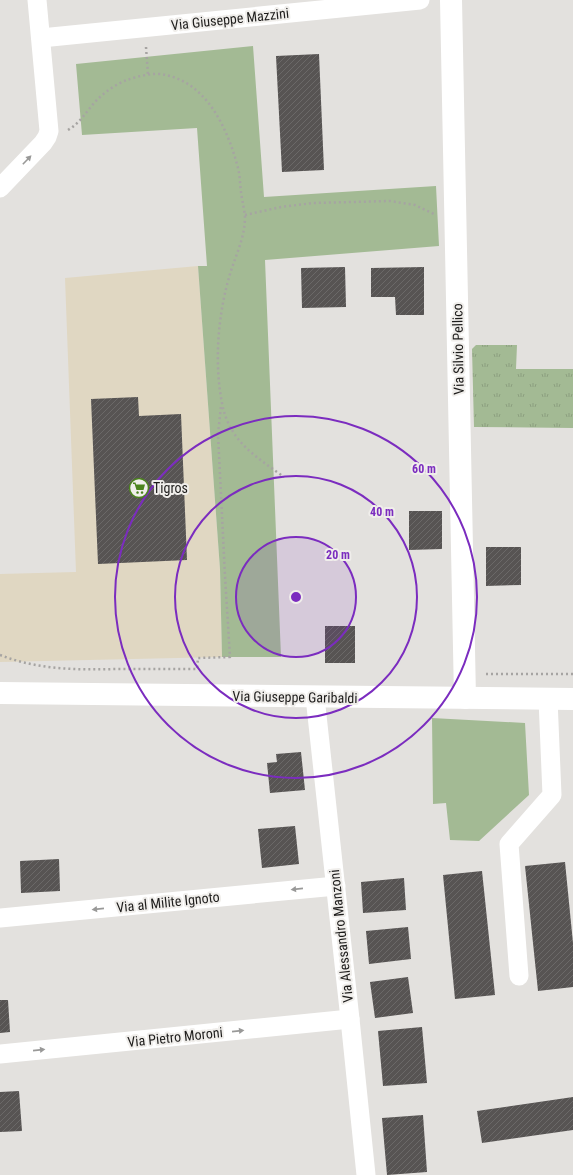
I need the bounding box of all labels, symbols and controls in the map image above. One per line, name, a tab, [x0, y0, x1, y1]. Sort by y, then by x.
street label: Via Giuseppe Mazzini	[170, 5, 290, 33]
one-way arrow	[22, 155, 31, 164]
street label: Via Silvio Pellico	[449, 303, 467, 395]
text: 60 m	[412, 462, 436, 476]
supermarket icon: Tigros	[128, 477, 150, 499]
place label: Tigros	[153, 480, 188, 496]
text: 40 m	[370, 505, 394, 519]
text: 20 m	[326, 548, 350, 562]
centre of rings	[289, 590, 303, 604]
street label: Via Giuseppe Garibaldi	[232, 688, 358, 706]
street label: Via Alessandro Manzoni	[326, 869, 356, 1003]
one-way arrow	[291, 886, 303, 893]
street label: Via al Milite Ignoto	[116, 889, 220, 915]
one-way arrow	[92, 905, 104, 912]
street label: Via Pietro Moroni	[127, 1024, 223, 1050]
one-way arrow	[232, 1027, 244, 1034]
one-way arrow	[33, 1047, 45, 1054]

